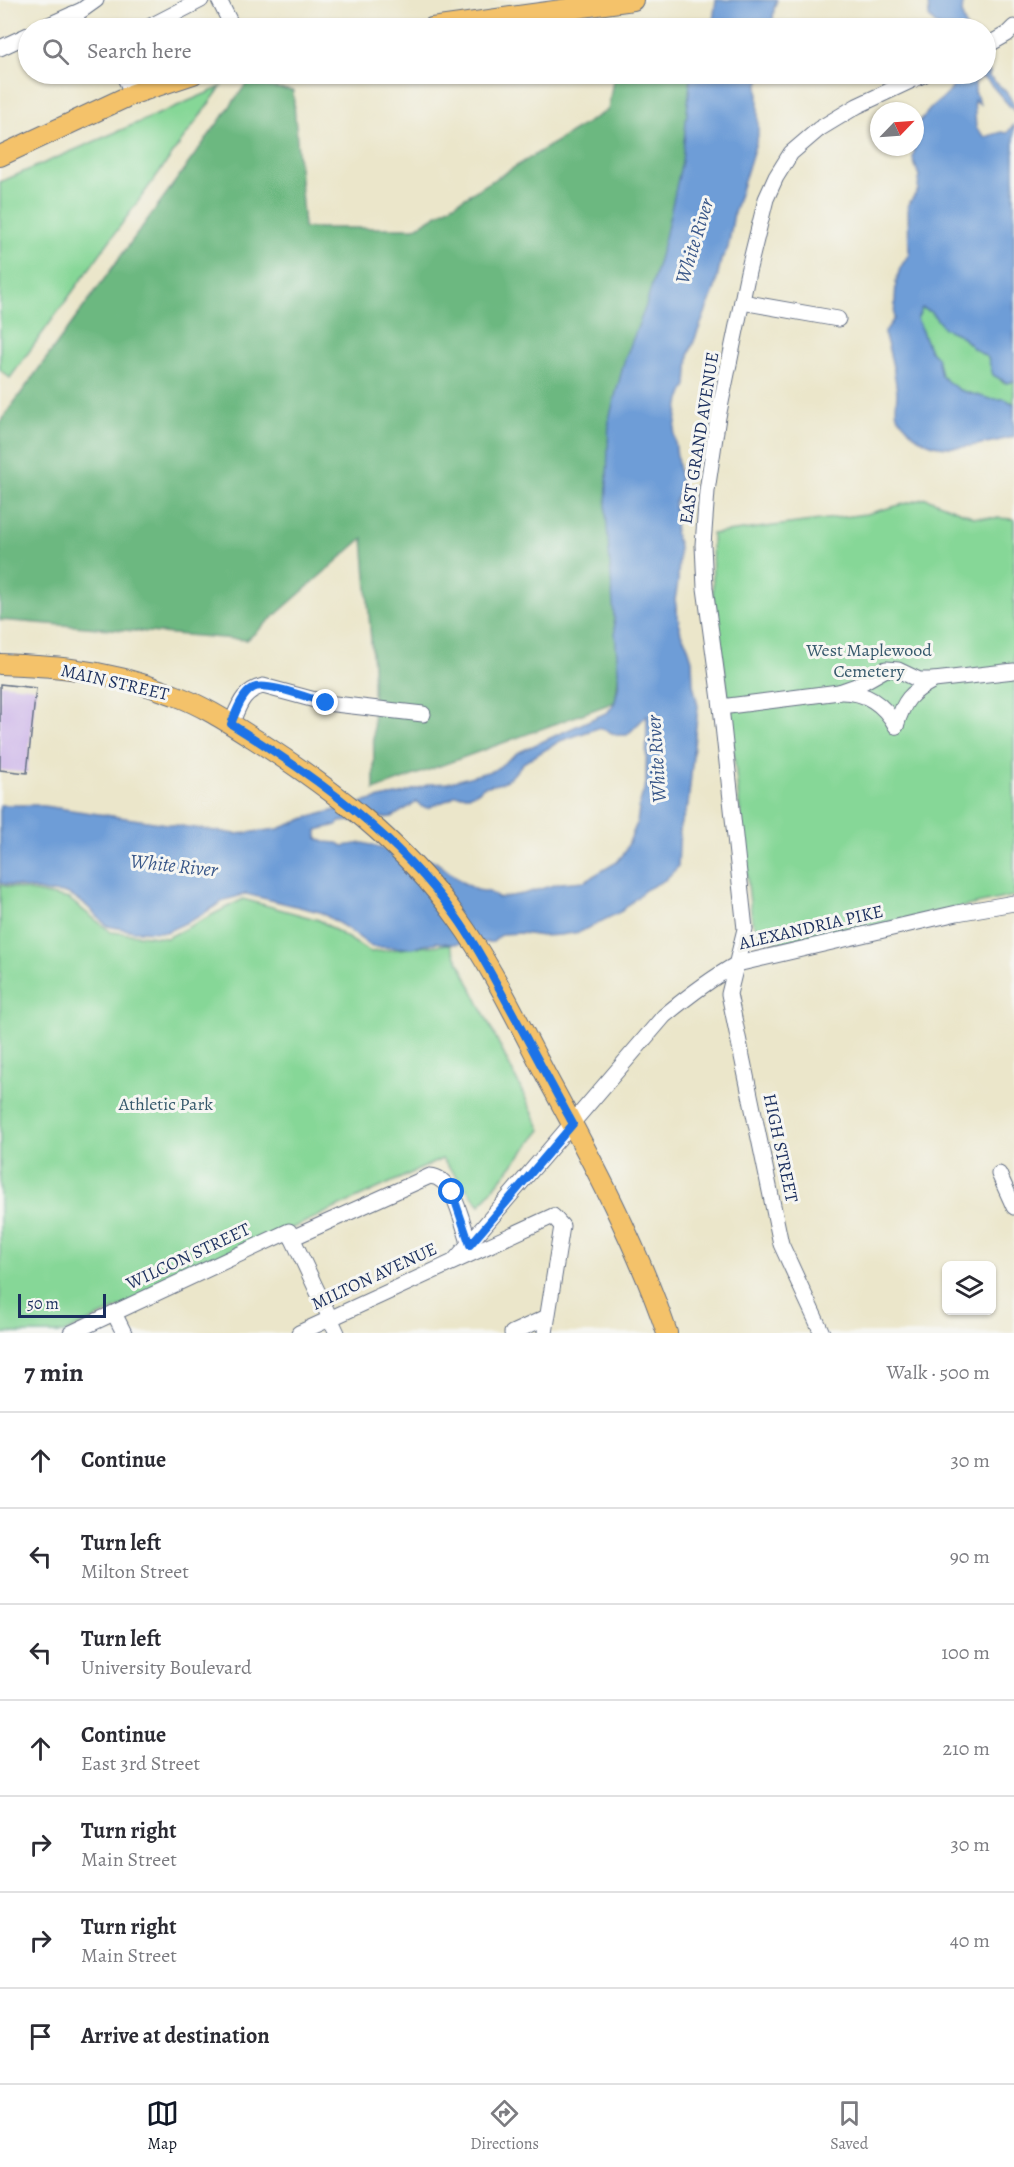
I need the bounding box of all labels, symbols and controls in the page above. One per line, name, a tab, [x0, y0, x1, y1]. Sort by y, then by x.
search box	[18, 18, 996, 84]
icon: search	[39, 35, 72, 68]
text: Search here	[87, 36, 192, 66]
north arrow	[870, 102, 924, 156]
water label: White River	[669, 194, 721, 287]
street label: EAST GRAND AVENUE	[674, 350, 724, 526]
park label: West Maplewood Cemetery	[805, 638, 932, 683]
street label: MAIN STREET	[59, 658, 172, 706]
route end	[312, 689, 338, 715]
water label: White River	[640, 713, 673, 804]
water label: White River	[129, 847, 220, 884]
street label: ALEXANDRIA PIKE	[736, 899, 885, 955]
street label: HIGH STREET	[758, 1091, 804, 1205]
park label: Athletic Park	[118, 1092, 213, 1116]
route start	[438, 1178, 464, 1204]
street label: WILCON STREET	[121, 1217, 254, 1296]
street label: MILTON AVENUE	[307, 1236, 441, 1316]
map controls	[942, 1261, 996, 1315]
button: layers	[942, 1261, 996, 1315]
scale bar	[18, 1291, 106, 1318]
text: 50 m	[27, 1293, 59, 1315]
text: 7 min	[24, 1355, 84, 1390]
text: Walk · 500 m	[886, 1359, 990, 1386]
icon: ahead	[24, 1444, 57, 1477]
text: Continue	[81, 1445, 166, 1475]
text: 30 m	[950, 1447, 990, 1474]
text: Turn left	[81, 1528, 161, 1558]
icon: left	[24, 1540, 57, 1573]
text: 90 m	[950, 1543, 990, 1570]
text: Milton Street	[81, 1558, 189, 1585]
text: Turn left	[81, 1624, 161, 1654]
icon: left	[24, 1636, 57, 1669]
text: 100 m	[941, 1639, 990, 1666]
text: University Boulevard	[81, 1654, 252, 1681]
text: Continue	[81, 1720, 166, 1750]
icon: ahead	[24, 1732, 57, 1765]
text: 210 m	[942, 1735, 990, 1762]
text: East 3rd Street	[81, 1750, 200, 1777]
text: Turn right	[81, 1816, 177, 1846]
icon: right	[24, 1828, 57, 1861]
text: 30 m	[950, 1831, 990, 1858]
text: Main Street	[81, 1846, 177, 1873]
text: Turn right	[81, 1912, 177, 1942]
icon: right	[24, 1924, 57, 1957]
text: 40 m	[950, 1927, 990, 1954]
text: Main Street	[81, 1942, 177, 1969]
icon: arrive	[24, 2020, 57, 2053]
text: Arrive at destination	[81, 2021, 270, 2051]
tab: Map	[146, 2097, 179, 2155]
tab: Directions	[470, 2097, 539, 2155]
tab: Saved	[830, 2097, 868, 2155]

